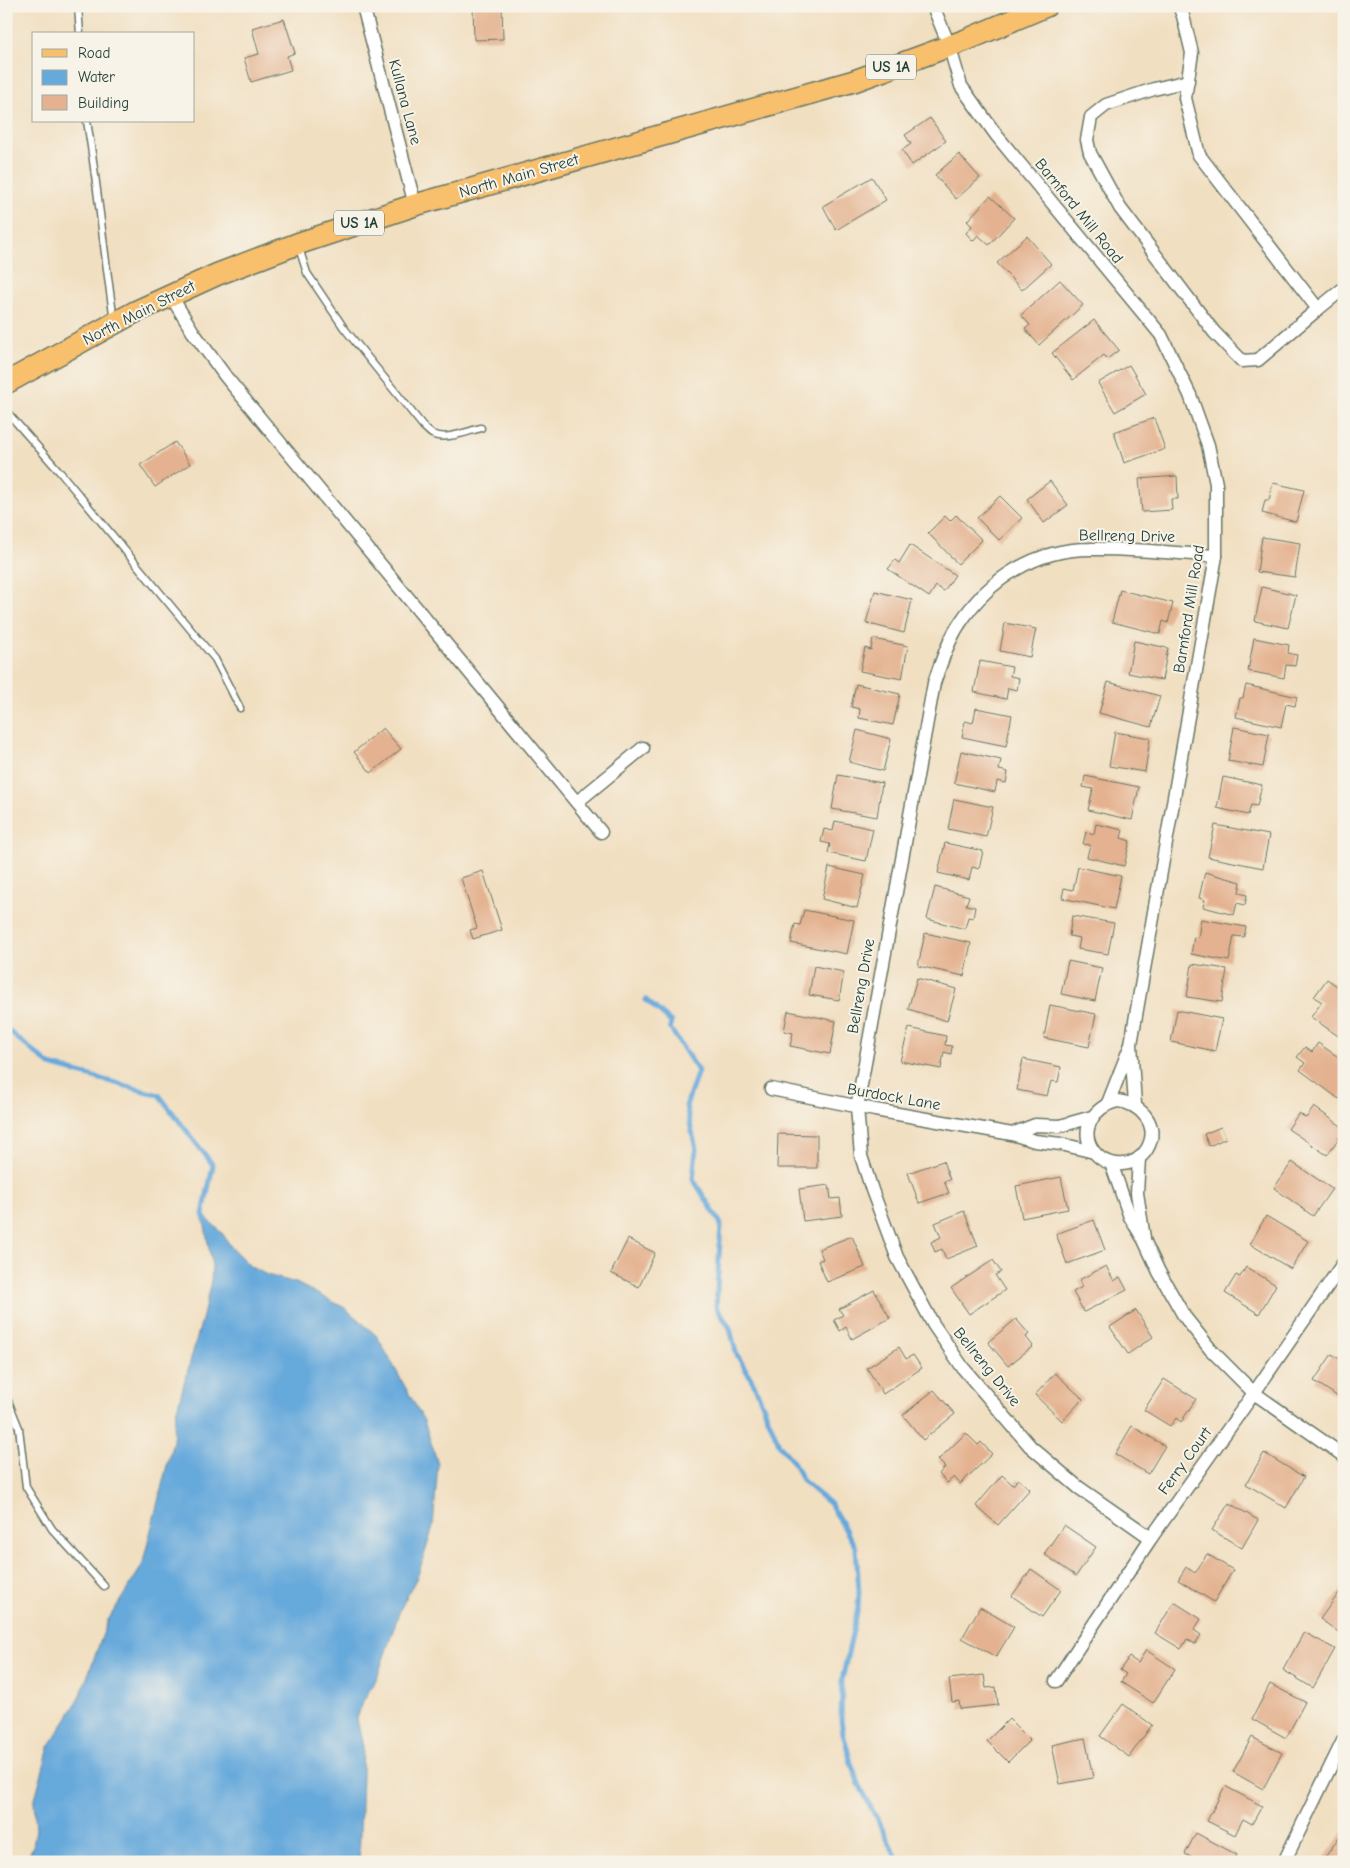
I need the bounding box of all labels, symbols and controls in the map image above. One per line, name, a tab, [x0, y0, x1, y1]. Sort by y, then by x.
legend	[32, 32, 195, 122]
text: Road	[78, 44, 110, 62]
road number: US 1A	[866, 54, 916, 80]
street label: Kullana Lane	[385, 57, 425, 147]
text: Water	[78, 68, 115, 86]
text: Building	[78, 94, 129, 112]
street label: North Main Street	[457, 150, 581, 202]
street label: Barnford Mill Road	[1031, 155, 1127, 267]
road number: US 1A	[334, 210, 384, 236]
street label: North Main Street	[80, 277, 198, 349]
street label: Bellreng Drive	[1079, 526, 1175, 546]
street label: Barnford Mill Road	[1170, 544, 1208, 674]
street label: Bellreng Drive	[844, 937, 878, 1035]
street label: Burdock Lane	[846, 1080, 942, 1114]
street label: Bellreng Drive	[950, 1324, 1024, 1410]
street label: Ferry Court	[1155, 1423, 1216, 1498]

